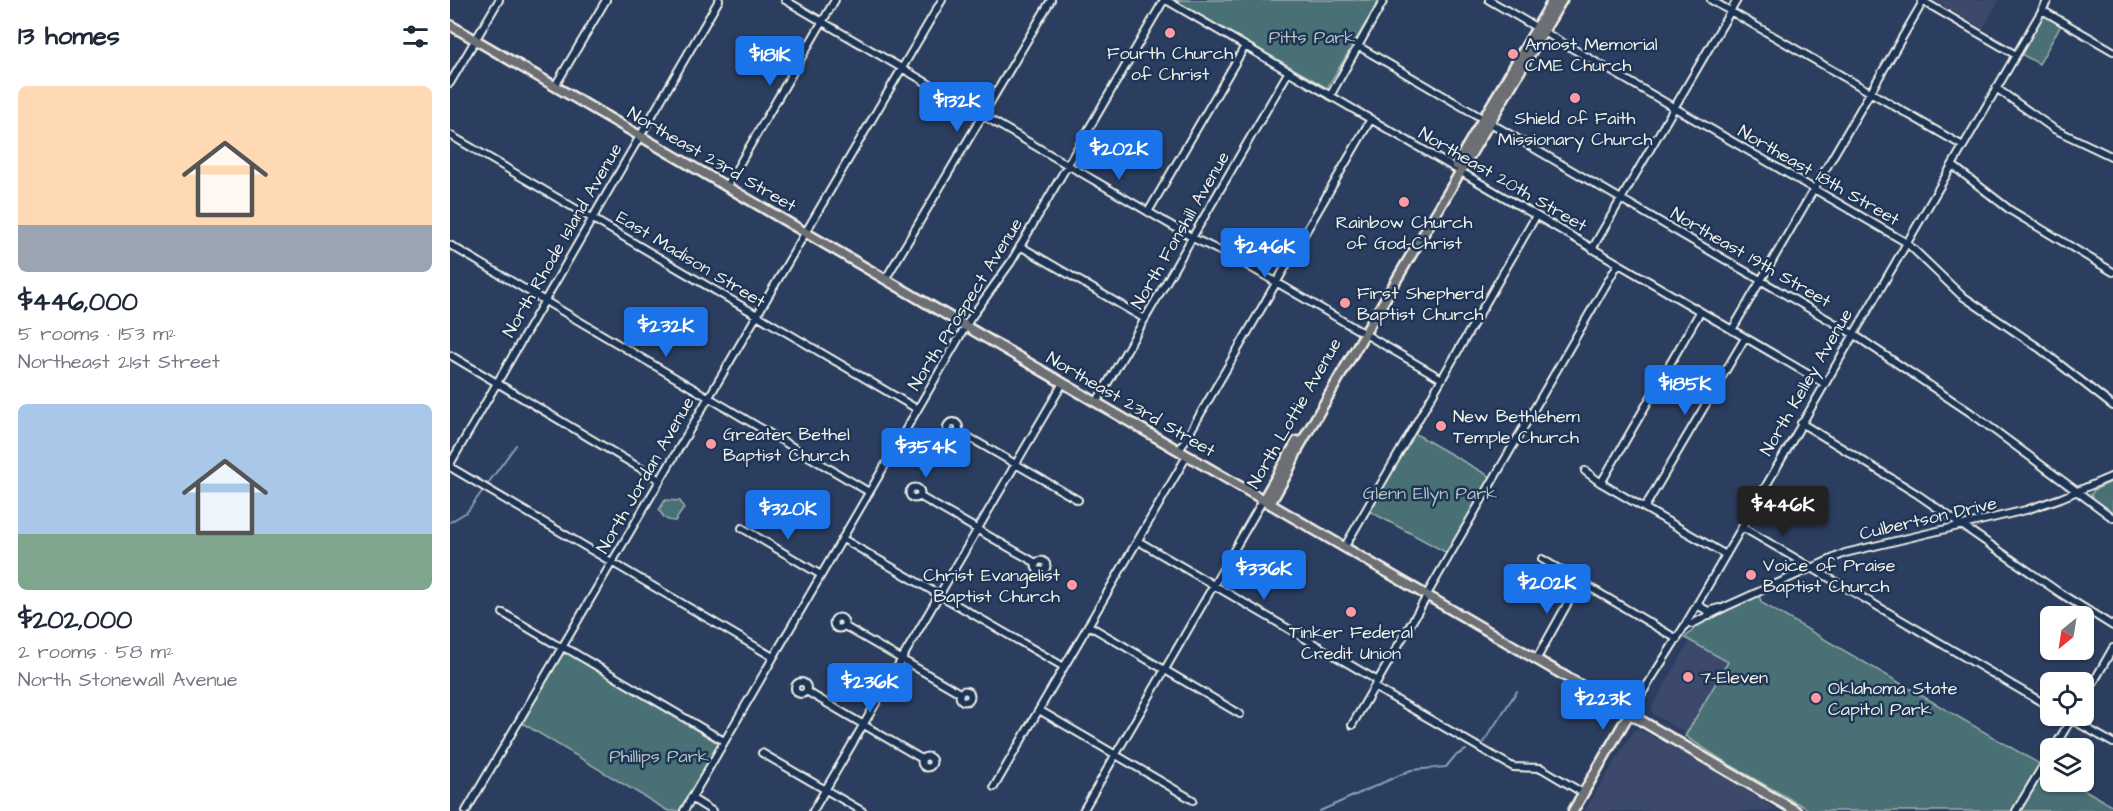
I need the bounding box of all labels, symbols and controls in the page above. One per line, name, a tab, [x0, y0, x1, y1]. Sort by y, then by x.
text: 13 homes	[18, 18, 120, 54]
icon: filters	[399, 20, 432, 53]
park label: Pitts Park	[1269, 25, 1355, 50]
marker: Fourth Church of Christ	[1163, 26, 1177, 40]
place label: Amost Memorial CME Church	[1525, 32, 1658, 78]
pin: $181K	[728, 36, 812, 87]
text: $181K	[749, 41, 791, 69]
place label: Fourth Church of Christ	[1107, 41, 1233, 87]
marker: Amost Memorial CME Church	[1506, 47, 1520, 61]
pin: $132K	[915, 82, 999, 133]
text: $132K	[933, 87, 981, 115]
marker: Shield of Faith Missionary Church	[1568, 91, 1582, 105]
street label: Northeast 23rd Street	[623, 101, 801, 218]
place label: Shield of Faith Missionary Church	[1498, 106, 1652, 153]
street label: Northeast 18th Street	[1733, 119, 1905, 232]
street label: Northeast 20th Street	[1414, 121, 1592, 238]
icon: home	[171, 125, 279, 233]
pin: $202K	[1077, 130, 1161, 181]
text: $202K	[1090, 135, 1148, 163]
street label: North Rhode Island Avenue	[496, 138, 628, 342]
street label: North Fonshill Avenue	[1125, 147, 1236, 314]
marker: Rainbow Church of God-Christ	[1397, 195, 1411, 209]
street label: Northeast 19th Street	[1666, 201, 1836, 314]
street label: East Madison Street	[611, 205, 771, 314]
place label: Rainbow Church of God-Christ	[1336, 210, 1472, 256]
street label: North Prospect Avenue	[902, 213, 1029, 395]
pin: $246K	[1223, 228, 1307, 279]
text: $246K	[1235, 233, 1295, 261]
place label: First Shepherd Baptist Church	[1357, 281, 1484, 327]
text: $446,000	[18, 284, 138, 320]
marker: First Shepherd Baptist Church	[1338, 296, 1352, 310]
street label: North Kelley Avenue	[1754, 304, 1860, 461]
pin: $232K	[624, 307, 708, 358]
text: $232K	[638, 312, 694, 340]
text: 5 rooms · 153 m²	[18, 320, 176, 348]
street label: North Lottie Avenue	[1241, 333, 1348, 493]
street label: Northeast 23rd Street	[1042, 346, 1220, 463]
text: Northeast 21st Street	[18, 348, 220, 376]
pin: $185K	[1643, 365, 1727, 416]
text: $185K	[1659, 370, 1711, 398]
street label: North Jordan Avenue	[590, 392, 701, 558]
place label: New Bethlehem Temple Church	[1453, 404, 1580, 450]
marker: New Bethlehem Temple Church	[1434, 419, 1448, 433]
place label: Greater Bethel Baptist Church	[723, 422, 850, 468]
pin: $354K	[884, 428, 968, 479]
text: $354K	[895, 433, 957, 461]
marker: Greater Bethel Baptist Church	[704, 437, 718, 451]
icon: home	[171, 443, 279, 551]
park label: Glenn Ellyn Park	[1363, 481, 1497, 507]
pin: $446K	[1741, 486, 1825, 537]
pin: $320K	[746, 490, 830, 541]
street label: Culbertson Drive	[1857, 490, 2000, 546]
text: $446K	[1751, 491, 1815, 519]
text: $320K	[759, 495, 817, 523]
pin: $336K	[1222, 550, 1306, 601]
place label: Voice of Praise Baptist Church	[1763, 553, 1896, 599]
text: $336K	[1236, 555, 1292, 583]
place label: Christ Evangelist Baptist Church	[923, 563, 1061, 609]
pin: $202K	[1505, 564, 1589, 615]
marker: Voice of Praise Baptist Church	[1744, 568, 1758, 582]
text: $202K	[1518, 569, 1576, 597]
marker: Christ Evangelist Baptist Church	[1065, 578, 1079, 592]
text: $202,000	[18, 602, 132, 638]
marker: Tinker Federal Credit Union	[1344, 605, 1358, 619]
north arrow	[2040, 606, 2094, 660]
map controls	[2040, 606, 2094, 792]
place label: Tinker Federal Credit Union	[1289, 620, 1413, 666]
text: 2 rooms · 58 m²	[18, 638, 174, 666]
pin: $236K	[828, 663, 912, 714]
place label: 7-Eleven	[1700, 665, 1768, 690]
text: North Stonewall Avenue	[18, 666, 237, 694]
text: $236K	[841, 668, 899, 696]
marker: 7-Eleven	[1681, 670, 1695, 684]
button: locate	[2040, 672, 2094, 726]
place label: Oklahoma State Capitol Park	[1828, 676, 1958, 722]
pin: $223K	[1561, 680, 1645, 731]
text: $223K	[1575, 685, 1631, 713]
marker: Oklahoma State Capitol Park	[1809, 691, 1823, 705]
button: layers	[2040, 738, 2094, 792]
park label: Phillips Park	[609, 744, 709, 769]

